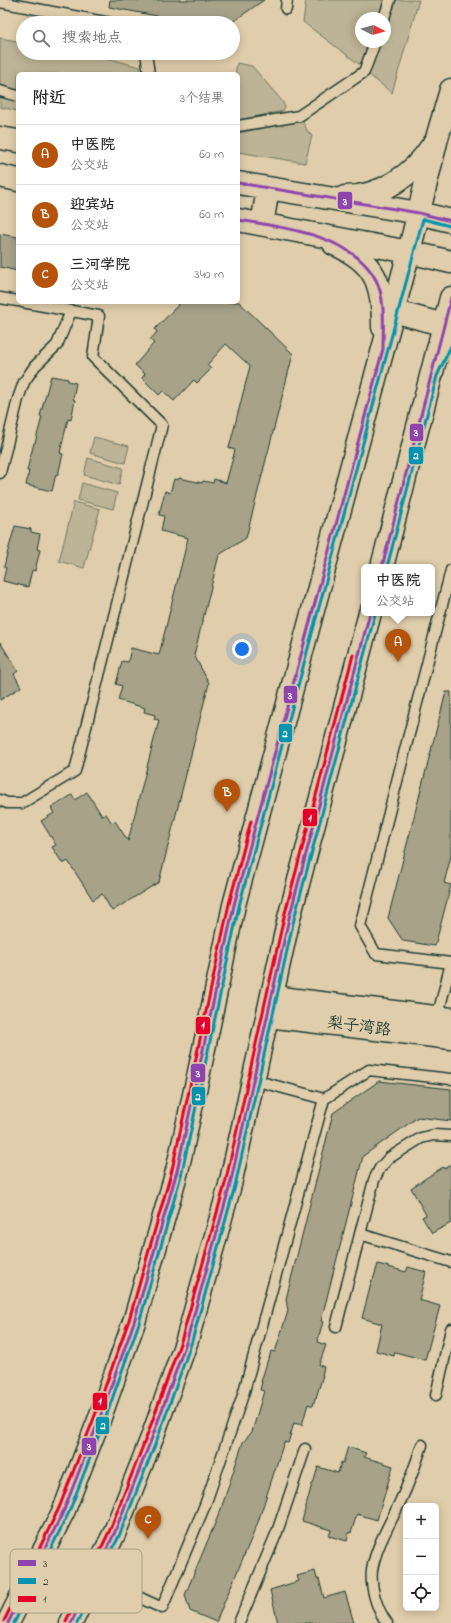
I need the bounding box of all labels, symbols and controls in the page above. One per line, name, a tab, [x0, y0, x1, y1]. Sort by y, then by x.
north arrow	[355, 12, 391, 48]
search box	[16, 16, 240, 60]
icon: search	[30, 27, 52, 49]
text: 搜索地点	[62, 27, 122, 49]
text: 附近	[32, 86, 66, 111]
text: 3个结果	[180, 89, 224, 108]
text: 中医院	[70, 134, 115, 156]
text: A	[41, 145, 49, 164]
text: 60 m	[199, 145, 224, 164]
text: 公交站	[70, 156, 109, 175]
line badge: 3	[337, 191, 353, 210]
text: 迎宾站	[70, 194, 115, 216]
text: 3	[342, 194, 348, 210]
text: B	[41, 205, 49, 224]
text: 60 m	[199, 205, 224, 224]
text: 公交站	[70, 216, 109, 235]
text: 三河学院	[70, 254, 130, 276]
text: C	[41, 265, 49, 284]
text: 340 m	[194, 265, 224, 284]
text: 公交站	[70, 276, 109, 295]
line badge: 3	[409, 423, 424, 442]
text: 3	[413, 425, 419, 441]
line badge: 2	[408, 446, 424, 465]
text: 2	[412, 448, 419, 464]
popup	[361, 564, 435, 616]
text: 中医院	[375, 570, 421, 592]
text: 公交站	[375, 592, 415, 611]
pin: A	[385, 629, 411, 662]
your location	[232, 639, 252, 659]
line badge: 3	[283, 685, 298, 704]
text: 3	[287, 688, 293, 704]
line badge: 2	[278, 723, 293, 743]
text: 2	[281, 726, 288, 742]
pin: B	[214, 779, 240, 812]
line badge: 1	[302, 808, 318, 827]
text: 1	[308, 811, 312, 827]
street label: 梨子湾路	[326, 1011, 392, 1043]
line badge: 1	[195, 1016, 211, 1035]
text: 1	[201, 1018, 205, 1034]
line badge: 3	[190, 1063, 206, 1083]
text: 3	[195, 1066, 201, 1082]
line badge: 2	[191, 1086, 206, 1106]
text: 2	[194, 1089, 201, 1105]
line badge: 1	[92, 1392, 108, 1411]
text: 1	[98, 1394, 102, 1410]
line badge: 2	[95, 1416, 110, 1435]
text: 2	[99, 1418, 106, 1434]
line badge: 3	[81, 1437, 97, 1456]
text: 3	[86, 1439, 92, 1455]
map controls	[403, 1503, 439, 1611]
button: +	[403, 1503, 439, 1539]
pin: C	[135, 1506, 161, 1539]
button: −	[403, 1539, 439, 1575]
legend	[10, 1549, 142, 1613]
text: 3	[43, 1556, 48, 1572]
text: 2	[43, 1574, 49, 1590]
button: locate	[403, 1575, 439, 1611]
text: 1	[43, 1592, 47, 1608]

